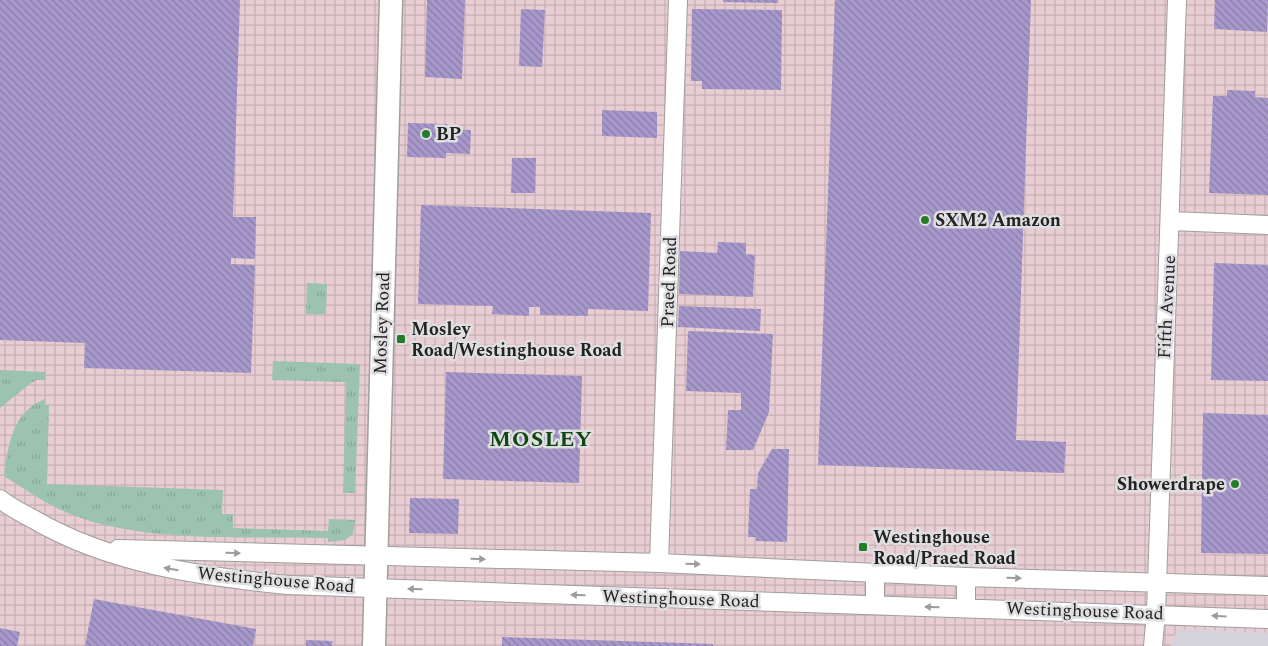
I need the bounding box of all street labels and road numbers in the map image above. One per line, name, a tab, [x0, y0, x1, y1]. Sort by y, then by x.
street label: Praed Road	[654, 236, 684, 328]
street label: Fifth Avenue	[1151, 255, 1183, 359]
street label: Mosley Road	[367, 271, 397, 375]
street label: Westinghouse Road	[196, 560, 356, 600]
street label: Westinghouse Road	[602, 583, 760, 615]
street label: Westinghouse Road	[1006, 595, 1164, 627]

